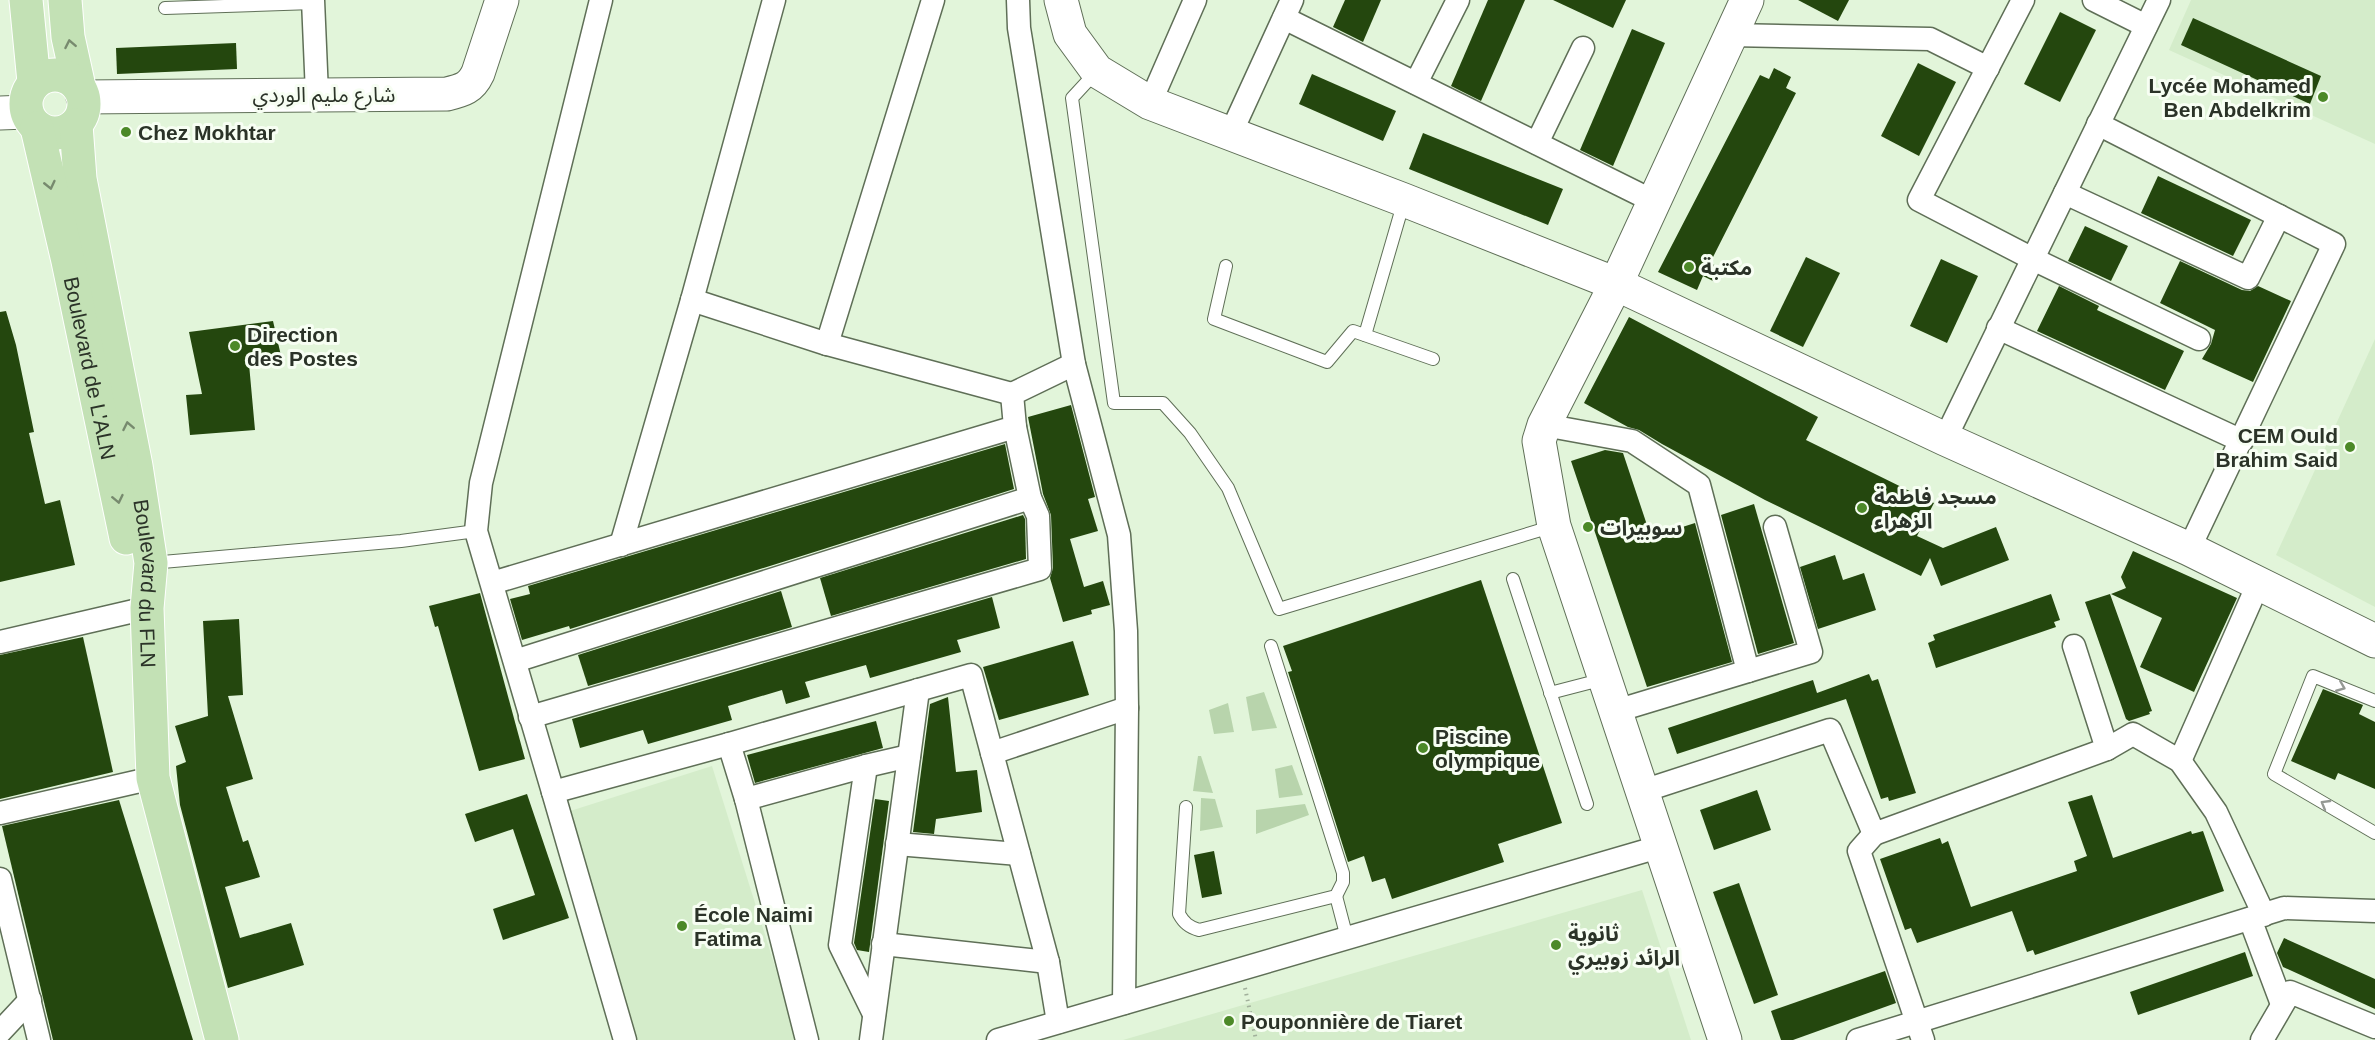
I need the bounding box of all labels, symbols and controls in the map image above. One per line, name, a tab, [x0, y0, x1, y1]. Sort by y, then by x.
one-way arrow	[64, 39, 77, 49]
place label: Lycée Mohamed Ben Abdelkrim	[2148, 74, 2311, 121]
street label: شارع مليم الوردي	[253, 83, 395, 110]
marker: Lycée Mohamed Ben Abdelkrim	[2316, 90, 2330, 104]
place label: Chez Mokhtar	[138, 121, 276, 144]
marker: Chez Mokhtar	[119, 125, 133, 139]
one-way arrow	[43, 180, 56, 190]
place label: مكتبة	[1701, 256, 1752, 280]
marker: مكتبة	[1682, 260, 1696, 274]
street label: Boulevard de L'ALN	[60, 275, 121, 462]
place label: Direction des Postes	[247, 323, 358, 370]
marker: Direction des Postes	[228, 339, 242, 353]
one-way arrow	[122, 421, 135, 431]
place label: CEM Ould Brahim Said	[2215, 424, 2338, 471]
marker: CEM Ould Brahim Said	[2343, 440, 2357, 454]
place label: مسجد فاطمة الزهراء	[1874, 485, 1997, 533]
one-way arrow	[111, 493, 124, 503]
street label: Boulevard du FLN	[130, 498, 162, 668]
marker: مسجد فاطمة الزهراء	[1855, 501, 1869, 515]
place label: سوبيرات	[1600, 516, 1682, 540]
marker: سوبيرات	[1581, 520, 1595, 534]
one-way arrow	[2335, 680, 2346, 692]
place label: Piscine olympique	[1435, 725, 1540, 772]
marker: Piscine olympique	[1416, 741, 1430, 755]
one-way arrow	[2321, 799, 2331, 811]
place label: École Naimi Fatima	[694, 903, 813, 950]
marker: École Naimi Fatima	[675, 919, 689, 933]
place label: ثانوية الرائد زوبيري	[1568, 922, 1680, 974]
marker: ثانوية الرائد زوبيري	[1549, 938, 1563, 952]
place label: Pouponnière de Tiaret	[1241, 1010, 1462, 1033]
marker: Pouponnière de Tiaret	[1222, 1014, 1236, 1028]

